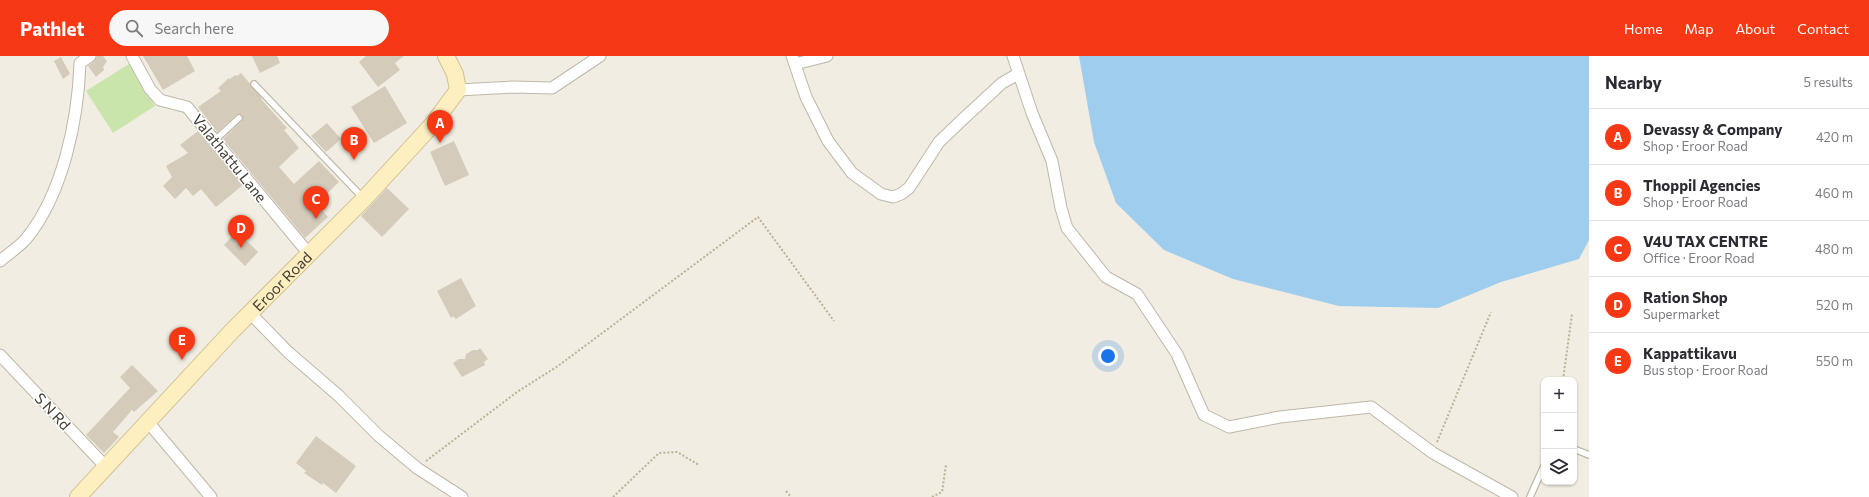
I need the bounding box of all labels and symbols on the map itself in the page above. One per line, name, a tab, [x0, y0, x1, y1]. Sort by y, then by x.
street label: Valathattu Lane	[189, 110, 271, 206]
pin: A	[427, 110, 453, 143]
pin: B	[341, 127, 367, 160]
pin: C	[303, 186, 329, 219]
pin: D	[228, 215, 254, 248]
street label: Eroor Road	[248, 248, 315, 315]
pin: E	[169, 327, 195, 360]
your location	[1098, 346, 1118, 366]
street label: S N Rd	[31, 389, 75, 433]

